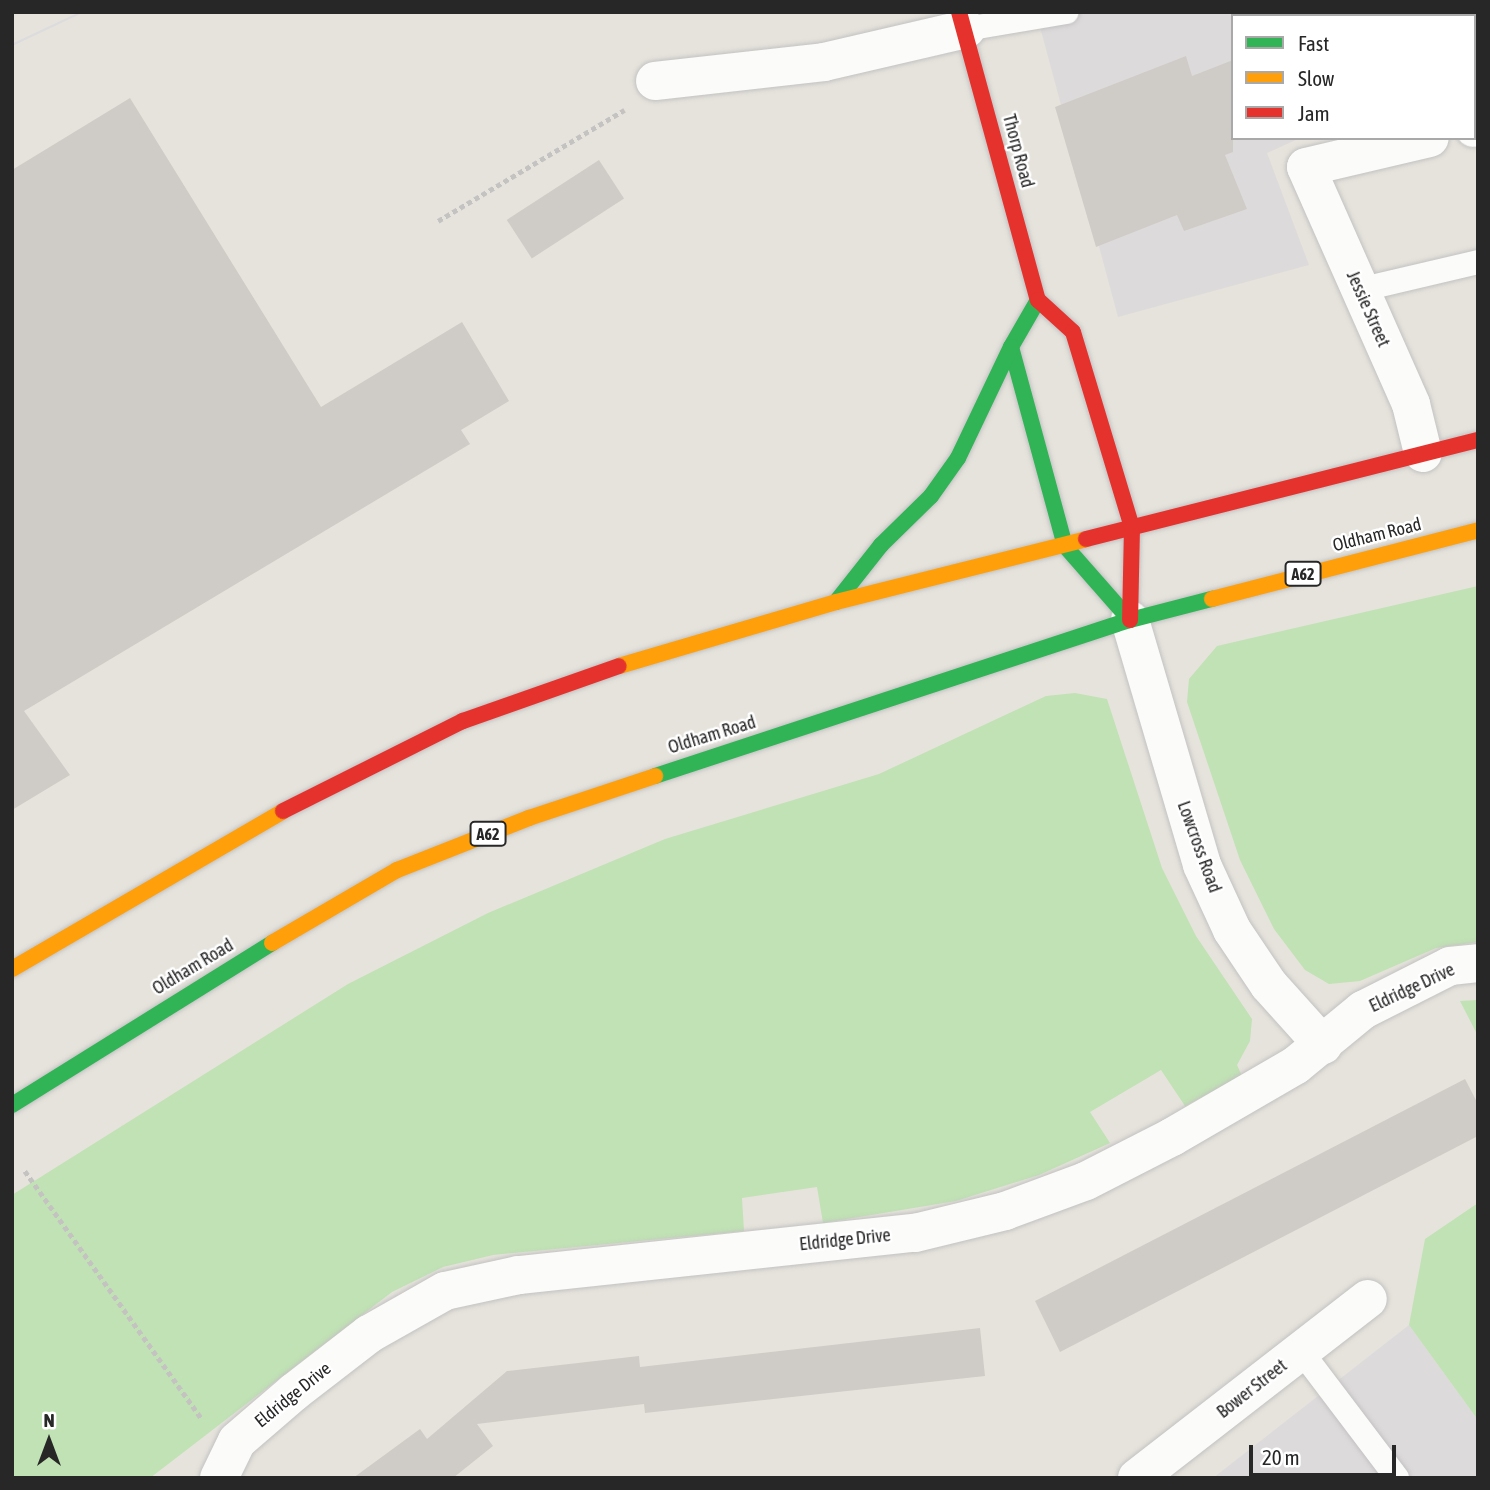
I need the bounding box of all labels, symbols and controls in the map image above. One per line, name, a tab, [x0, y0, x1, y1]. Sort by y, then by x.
legend	[1231, 14, 1476, 140]
text: Fast	[1298, 31, 1329, 55]
text: Slow	[1298, 66, 1334, 90]
text: Jam	[1298, 101, 1330, 125]
street label: Thorp Road	[998, 112, 1038, 190]
street label: Jessie Street	[1342, 268, 1394, 350]
street label: Oldham Road	[1330, 514, 1424, 556]
road number: A62	[1284, 562, 1322, 586]
street label: Oldham Road	[666, 711, 758, 759]
street label: Lowcross Road	[1172, 798, 1226, 896]
road number: A62	[469, 821, 507, 846]
street label: Oldham Road	[149, 934, 237, 1000]
street label: Eldridge Drive	[1366, 959, 1458, 1017]
street label: Eldridge Drive	[798, 1224, 892, 1256]
street label: Bower Street	[1213, 1355, 1291, 1423]
street label: Eldridge Drive	[251, 1358, 335, 1432]
north arrow	[14, 1406, 84, 1476]
text: N	[43, 1409, 55, 1431]
scale bar	[1252, 1430, 1399, 1474]
text: 20 m	[1262, 1445, 1300, 1469]

